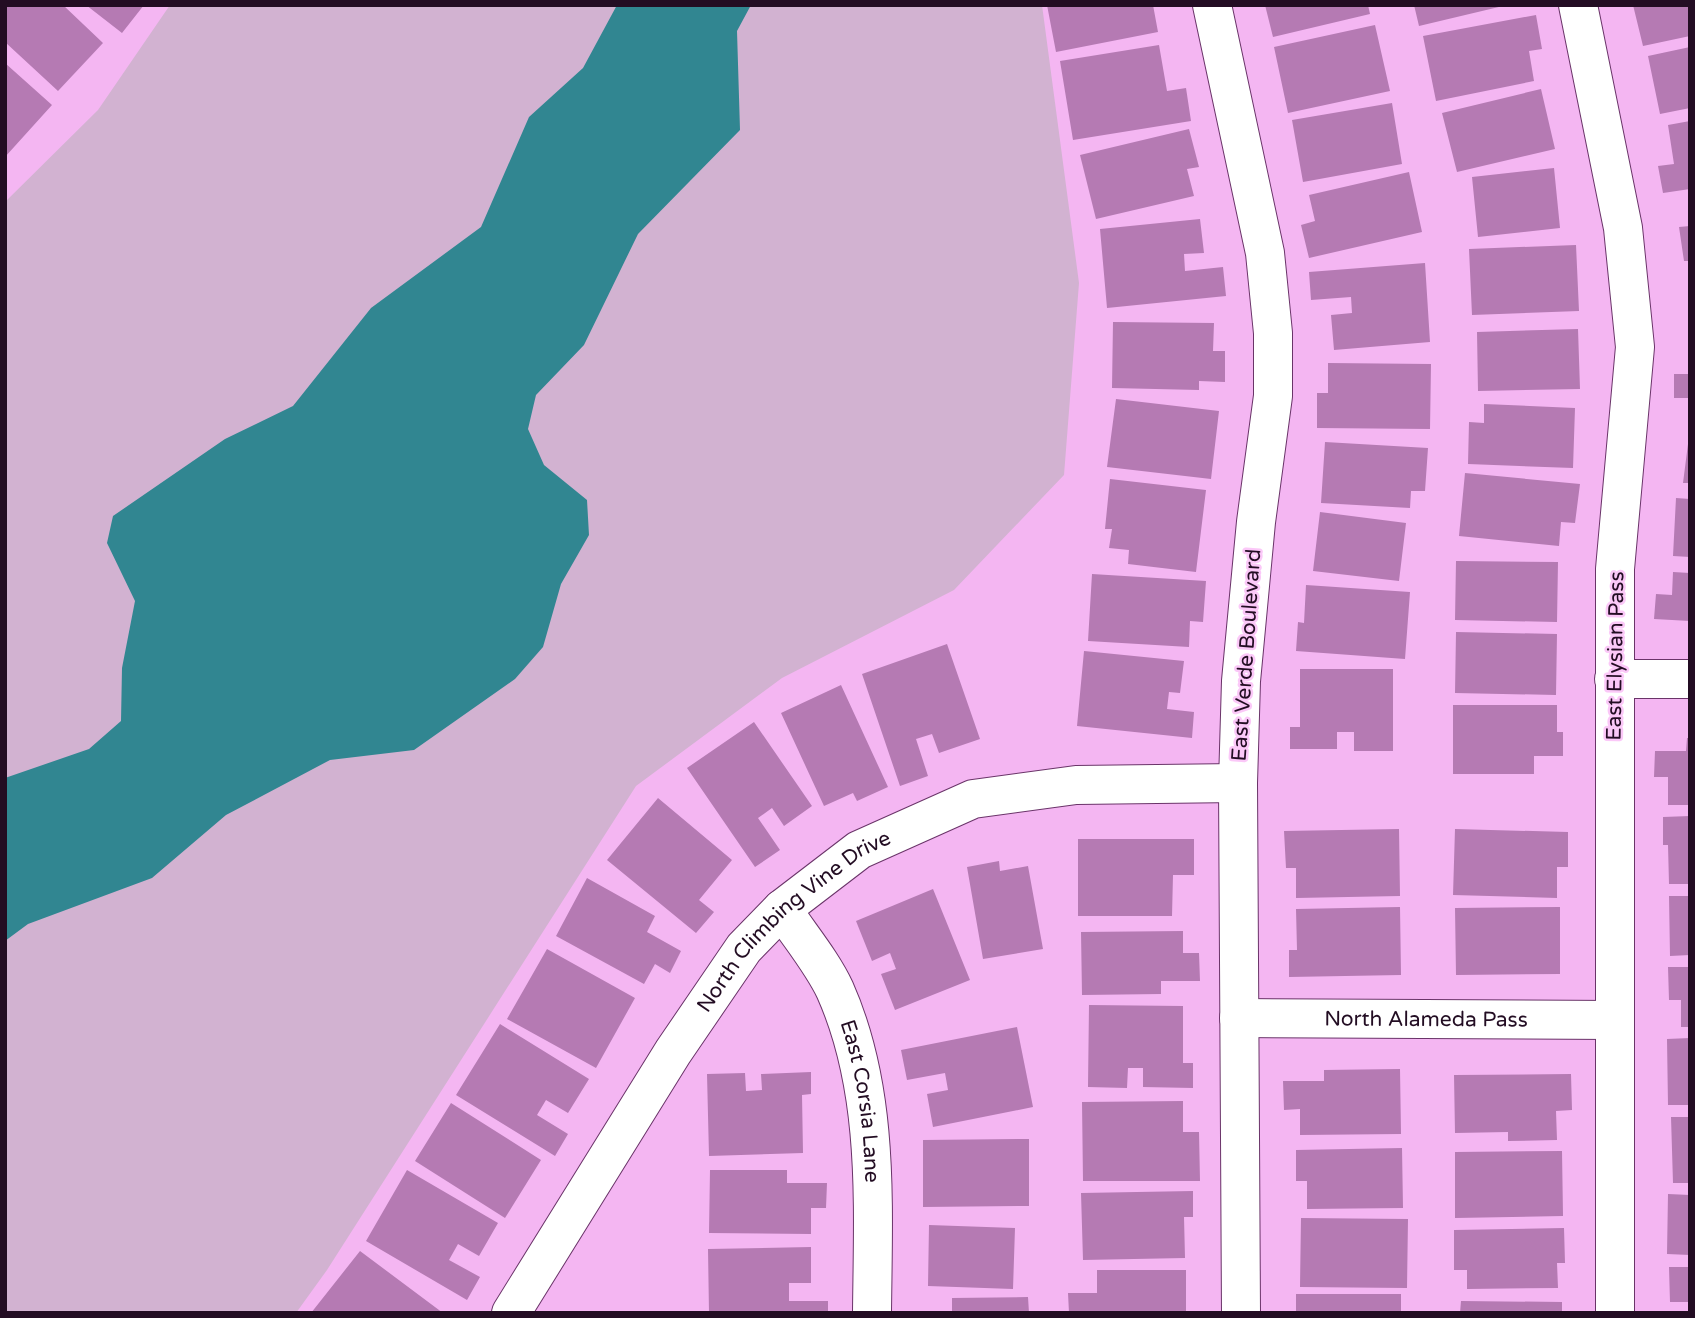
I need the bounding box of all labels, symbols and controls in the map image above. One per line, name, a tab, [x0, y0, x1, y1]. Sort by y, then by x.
street label: East Verde Boulevard	[1227, 548, 1266, 762]
street label: East Elysian Pass	[1602, 571, 1629, 741]
street label: North Climbing Vine Drive	[692, 825, 895, 1017]
street label: North Alameda Pass	[1324, 1006, 1528, 1033]
street label: East Corsia Lane	[835, 1017, 884, 1183]

